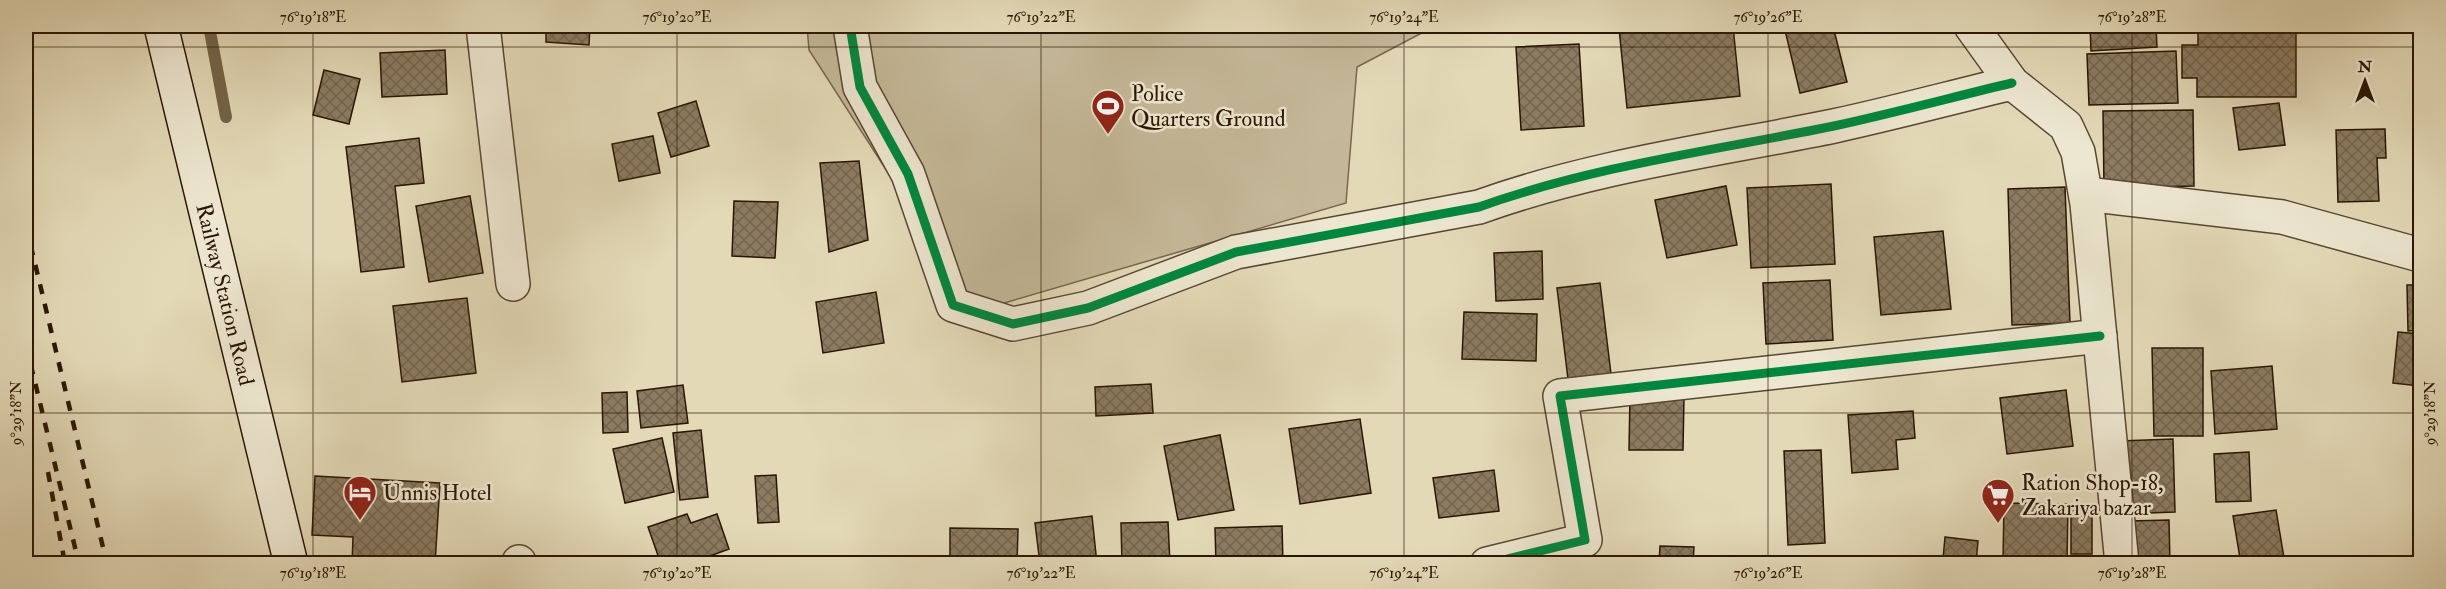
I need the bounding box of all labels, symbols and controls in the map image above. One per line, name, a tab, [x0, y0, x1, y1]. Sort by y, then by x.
text: 76°19'18"E	[280, 8, 346, 27]
text: 76°19'20"E	[642, 8, 712, 27]
text: 76°19'22"E	[1006, 8, 1076, 27]
text: 76°19'24"E	[1369, 8, 1439, 27]
text: 76°19'26"E	[1733, 8, 1803, 27]
text: 76°19'28"E	[2098, 8, 2166, 27]
north arrow	[2335, 51, 2395, 111]
text: N	[2357, 57, 2373, 77]
place label: Police Quarters Ground	[1131, 80, 1286, 133]
sports icon: Police Quarters Ground	[1090, 88, 1126, 135]
street label: Railway Station Road	[189, 200, 260, 389]
text: 9°29'18"N	[7, 380, 26, 446]
text: 9°29'18"N	[2421, 380, 2440, 446]
place label: Ration Shop-18, Zakariya bazar	[2021, 469, 2163, 522]
hotel icon: Unnis Hotel	[342, 474, 378, 521]
supermarket icon: Ration Shop-18, Zakariya bazar	[1980, 477, 2016, 524]
place label: Unnis Hotel	[383, 479, 492, 507]
text: 76°19'18"E	[280, 564, 346, 583]
text: 76°19'20"E	[642, 564, 712, 583]
text: 76°19'22"E	[1006, 564, 1076, 583]
text: 76°19'24"E	[1369, 564, 1439, 583]
text: 76°19'26"E	[1733, 564, 1803, 583]
text: 76°19'28"E	[2098, 564, 2166, 583]

